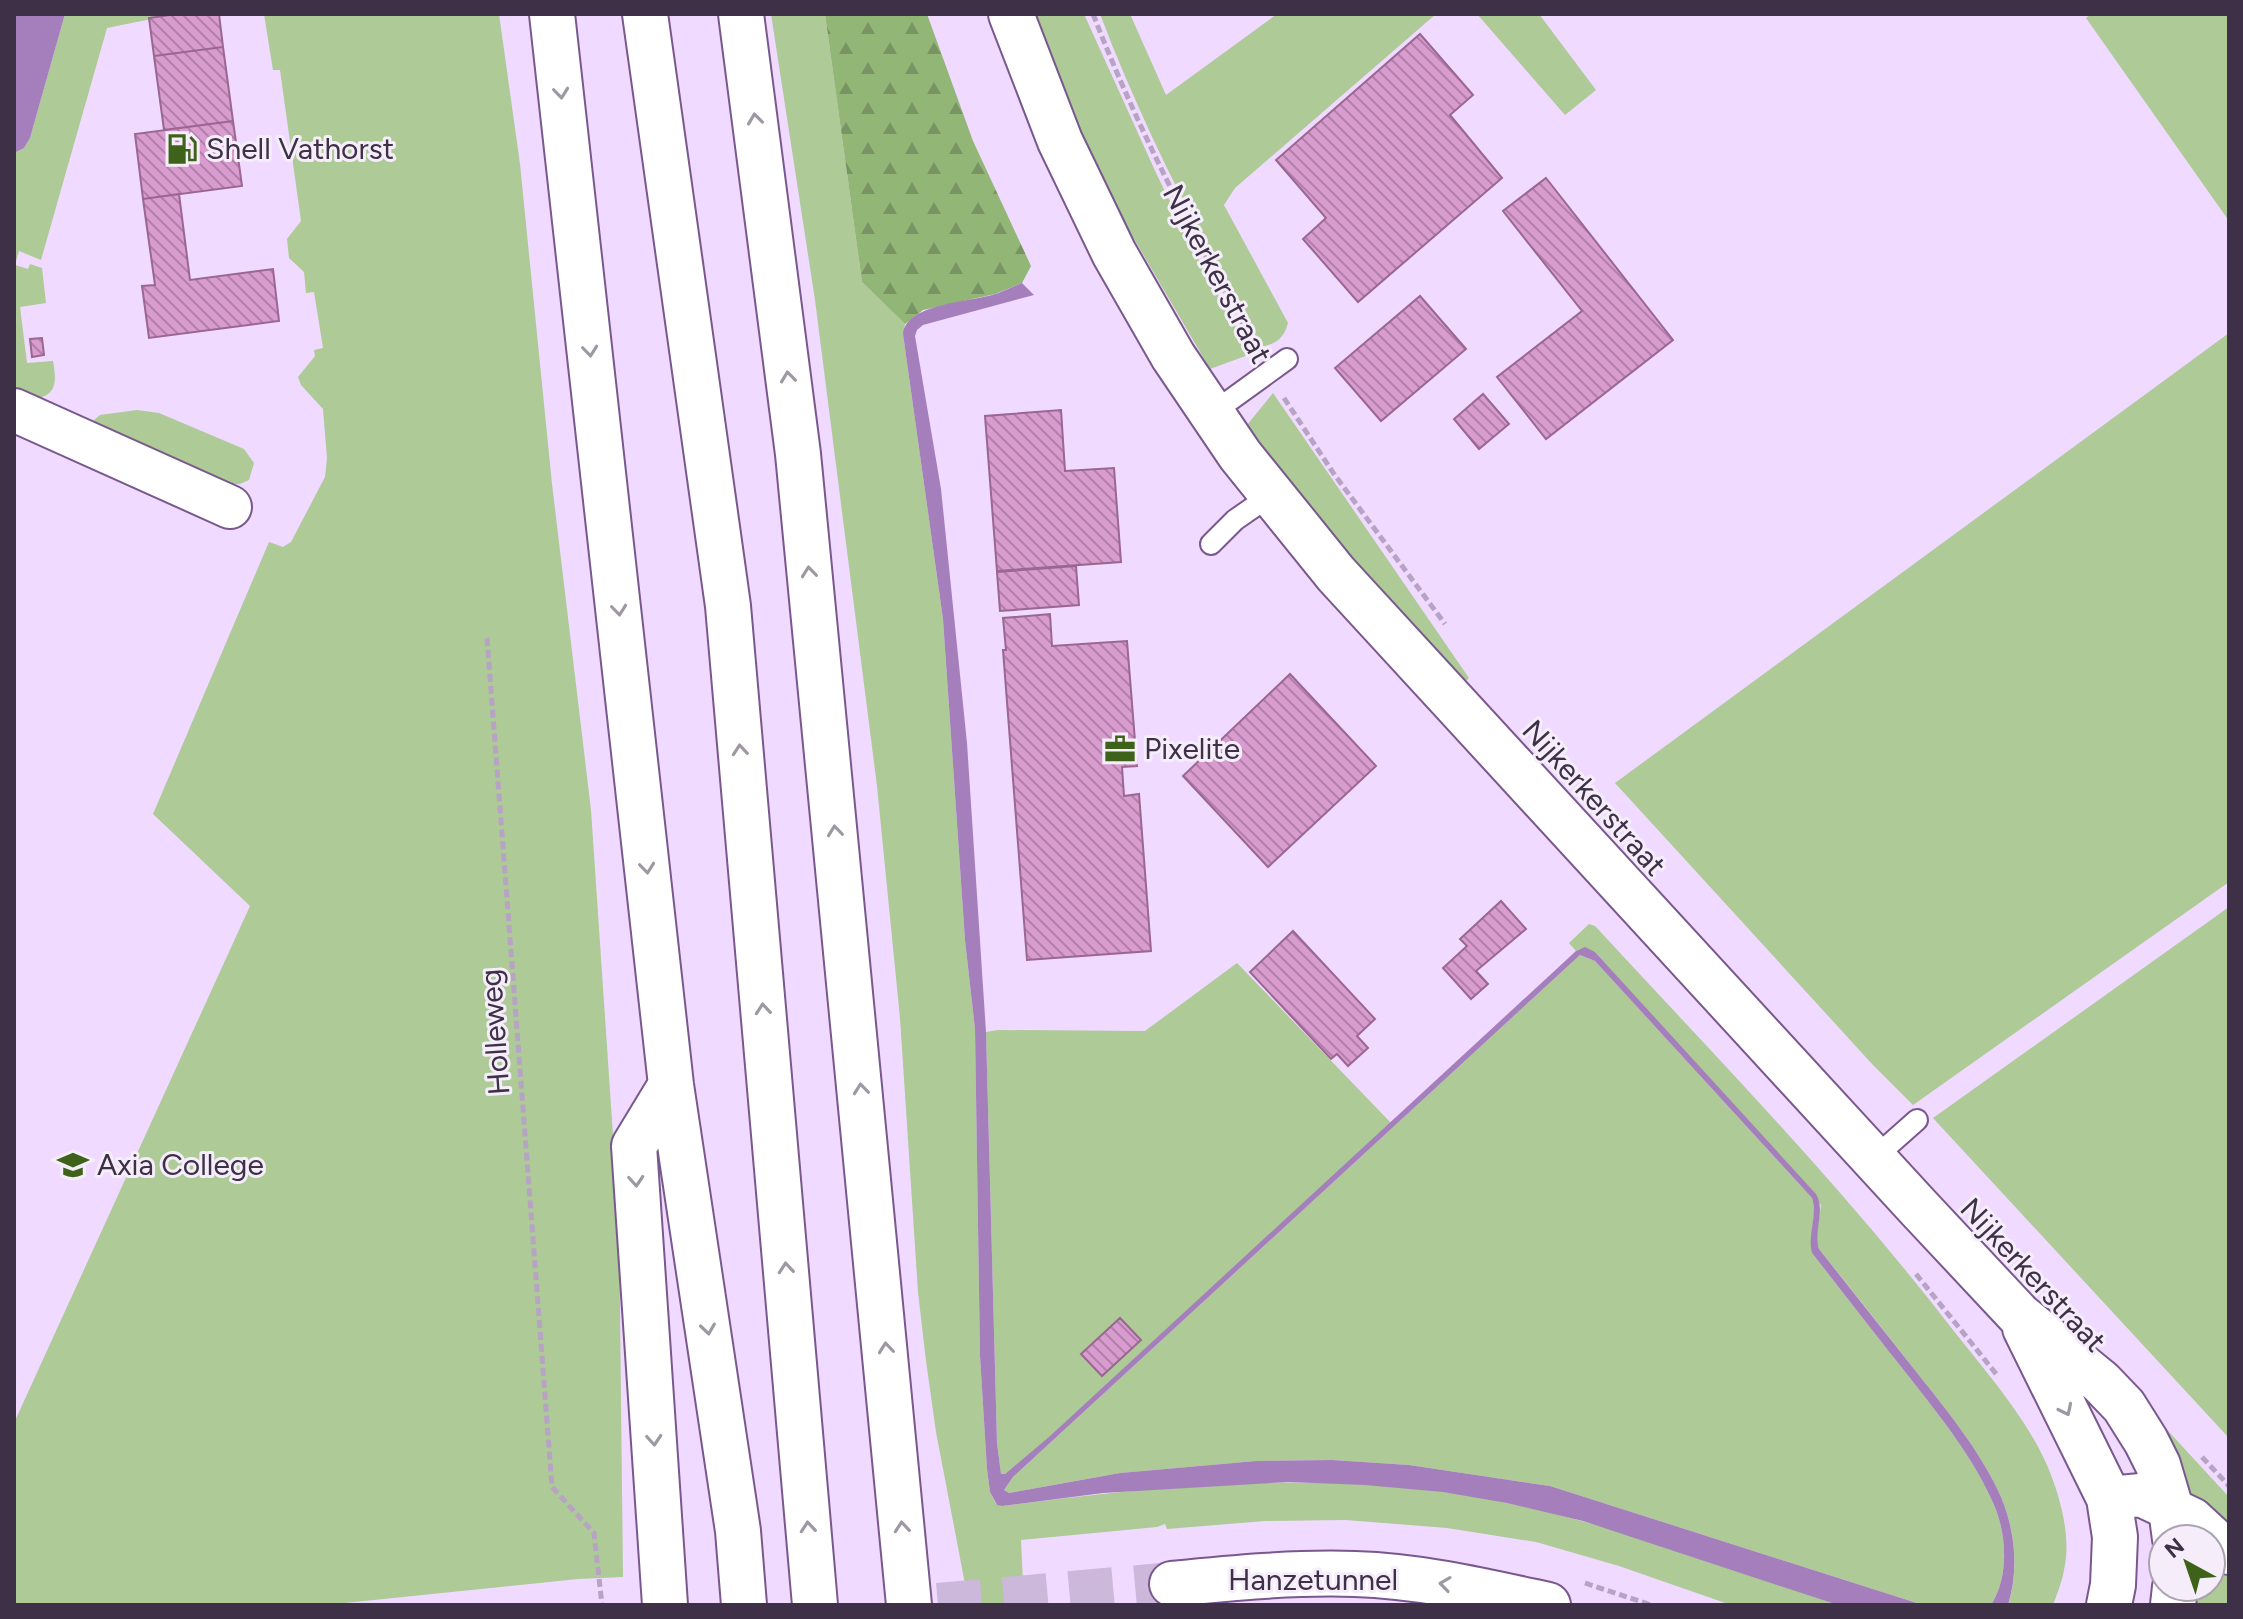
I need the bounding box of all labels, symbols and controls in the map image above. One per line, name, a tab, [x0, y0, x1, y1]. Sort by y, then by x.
one-way arrow	[553, 87, 570, 100]
one-way arrow	[746, 112, 763, 125]
place label: Shell Vathorst	[206, 130, 394, 167]
fuel station icon: Shell Vathorst	[165, 132, 199, 166]
street label: Nijkerkerstraat	[1155, 178, 1280, 369]
one-way arrow	[581, 345, 598, 358]
one-way arrow	[780, 370, 797, 384]
one-way arrow	[801, 565, 818, 578]
one-way arrow	[610, 603, 627, 616]
street label: Nijkerkerstraat	[1515, 712, 1674, 883]
place label: Pixelite	[1144, 730, 1240, 767]
office icon: Pixelite	[1103, 732, 1137, 766]
one-way arrow	[732, 743, 749, 756]
one-way arrow	[827, 824, 844, 837]
one-way arrow	[639, 862, 656, 875]
street label: Holleweg	[472, 968, 517, 1096]
one-way arrow	[755, 1002, 772, 1015]
one-way arrow	[852, 1082, 869, 1095]
place label: Axia College	[97, 1146, 264, 1183]
school or university icon: Axia College	[56, 1148, 90, 1182]
one-way arrow	[627, 1175, 644, 1188]
street label: Nijkerkerstraat	[1953, 1190, 2114, 1359]
one-way arrow	[777, 1261, 794, 1274]
one-way arrow	[699, 1322, 716, 1336]
one-way arrow	[878, 1341, 895, 1354]
one-way arrow	[2056, 1402, 2072, 1417]
one-way arrow	[645, 1434, 662, 1447]
one-way arrow	[800, 1520, 817, 1533]
one-way arrow	[894, 1520, 911, 1533]
north arrow	[2147, 1523, 2227, 1603]
text: N	[2159, 1532, 2190, 1564]
street label: Hanzetunnel	[1228, 1561, 1398, 1598]
one-way arrow	[1438, 1576, 1451, 1593]

